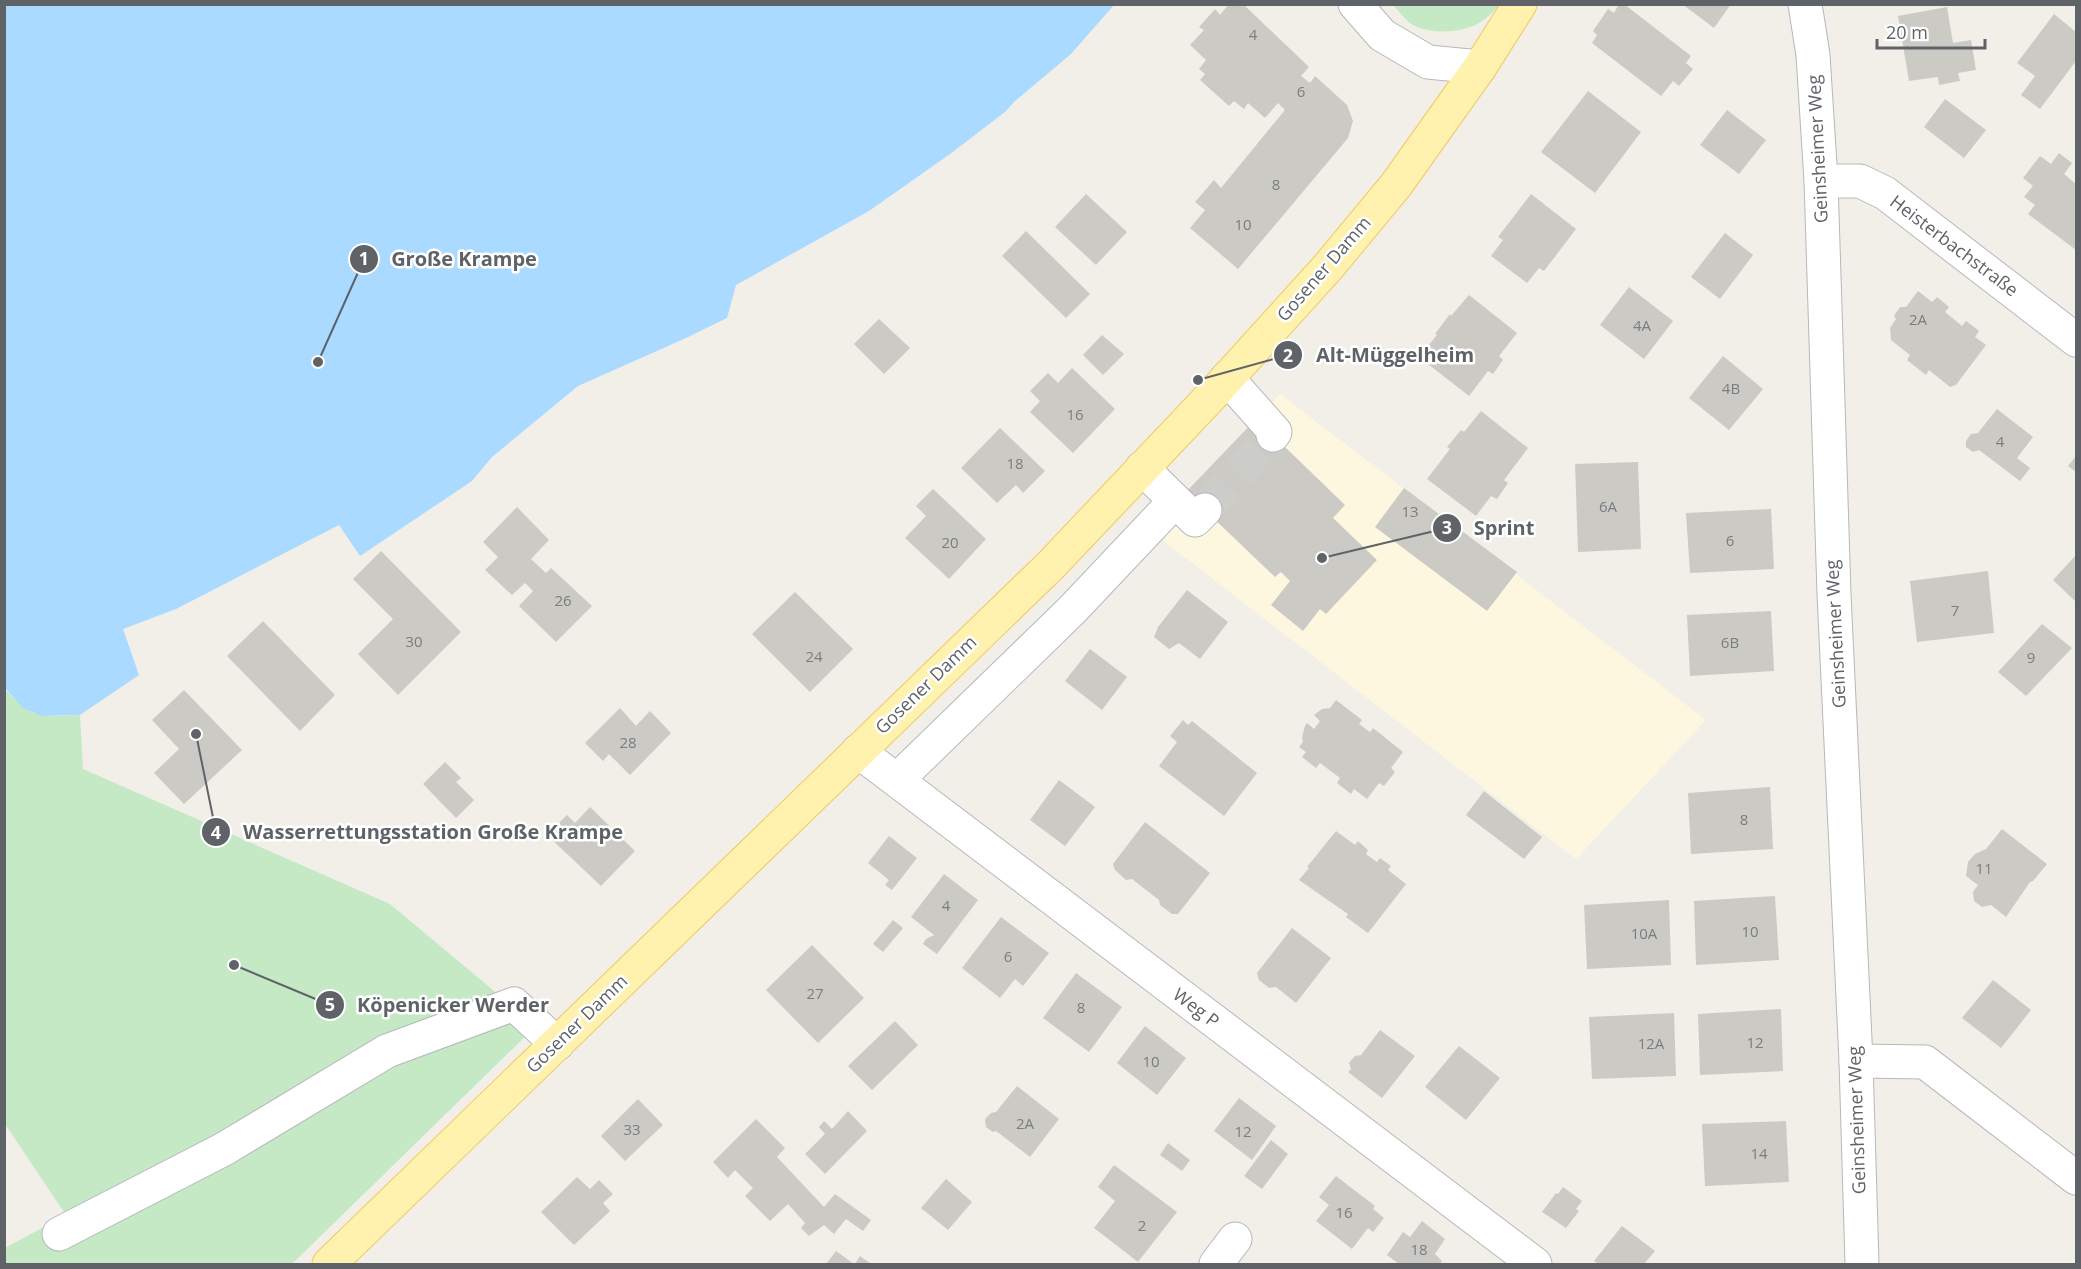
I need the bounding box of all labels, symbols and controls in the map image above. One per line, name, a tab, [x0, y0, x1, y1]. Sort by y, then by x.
scale bar	[1877, 12, 1985, 50]
text: 20 m	[1886, 20, 1928, 44]
house number: 4	[1249, 24, 1258, 44]
street label: Geinsheimer Weg	[1801, 74, 1833, 224]
house number: 6	[1297, 81, 1305, 101]
house number: 8	[1272, 174, 1280, 194]
street label: Heisterbachstraße	[1886, 189, 2024, 301]
street label: Gosener Damm	[1271, 211, 1376, 326]
house number: 10	[1234, 214, 1252, 234]
callout: Große Krampe	[349, 240, 549, 278]
text: Große Krampe	[391, 245, 537, 272]
text: 1	[359, 246, 369, 270]
house number: 2A	[1909, 309, 1928, 329]
house number: 4A	[1633, 315, 1652, 335]
callout: Alt-Müggelheim	[1273, 336, 1486, 374]
text: Alt-Müggelheim	[1316, 341, 1474, 368]
text: 2	[1283, 343, 1293, 367]
house number: 4B	[1722, 378, 1740, 398]
house number: 16	[1066, 404, 1084, 424]
house number: 4	[1996, 431, 2005, 451]
house number: 18	[1006, 453, 1024, 473]
house number: 6A	[1599, 496, 1618, 516]
house number: 13	[1401, 501, 1419, 521]
callout: Sprint	[1432, 509, 1547, 547]
text: Sprint	[1474, 514, 1535, 541]
text: 3	[1442, 515, 1452, 539]
house number: 6	[1726, 530, 1734, 550]
house number: 20	[941, 532, 959, 552]
street label: Geinsheimer Weg	[1819, 559, 1851, 709]
house number: 26	[554, 590, 572, 610]
house number: 7	[1951, 600, 1959, 620]
street label: Gosener Damm	[869, 630, 981, 739]
house number: 30	[405, 631, 423, 651]
house number: 6B	[1721, 632, 1739, 652]
house number: 24	[805, 646, 823, 666]
house number: 9	[2027, 647, 2035, 667]
house number: 28	[619, 732, 637, 752]
house number: 8	[1740, 809, 1748, 829]
callout: Wasserrettungsstation Große Krampe	[201, 813, 635, 851]
text: Wasserrettungsstation Große Krampe	[243, 818, 623, 845]
text: 4	[211, 820, 221, 844]
house number: 11	[1975, 858, 1993, 878]
house number: 4	[942, 895, 951, 915]
house number: 10	[1741, 921, 1759, 941]
house number: 10A	[1631, 923, 1658, 943]
house number: 6	[1004, 946, 1012, 966]
street label: Gosener Damm	[520, 969, 632, 1078]
street label: Weg P	[1169, 982, 1225, 1032]
house number: 27	[806, 983, 824, 1003]
callout: Köpenicker Werder	[315, 986, 561, 1024]
text: Köpenicker Werder	[357, 991, 549, 1018]
text: 5	[325, 992, 335, 1016]
house number: 8	[1077, 997, 1085, 1017]
house number: 12	[1746, 1032, 1764, 1052]
house number: 12A	[1638, 1033, 1665, 1053]
street label: Geinsheimer Weg	[1841, 1045, 1871, 1195]
house number: 10	[1142, 1051, 1160, 1071]
house number: 2A	[1016, 1113, 1035, 1133]
house number: 33	[623, 1119, 641, 1139]
house number: 12	[1234, 1121, 1252, 1141]
house number: 14	[1750, 1143, 1768, 1163]
house number: 16	[1335, 1202, 1353, 1222]
house number: 2	[1138, 1215, 1146, 1235]
house number: 18	[1410, 1239, 1428, 1259]

